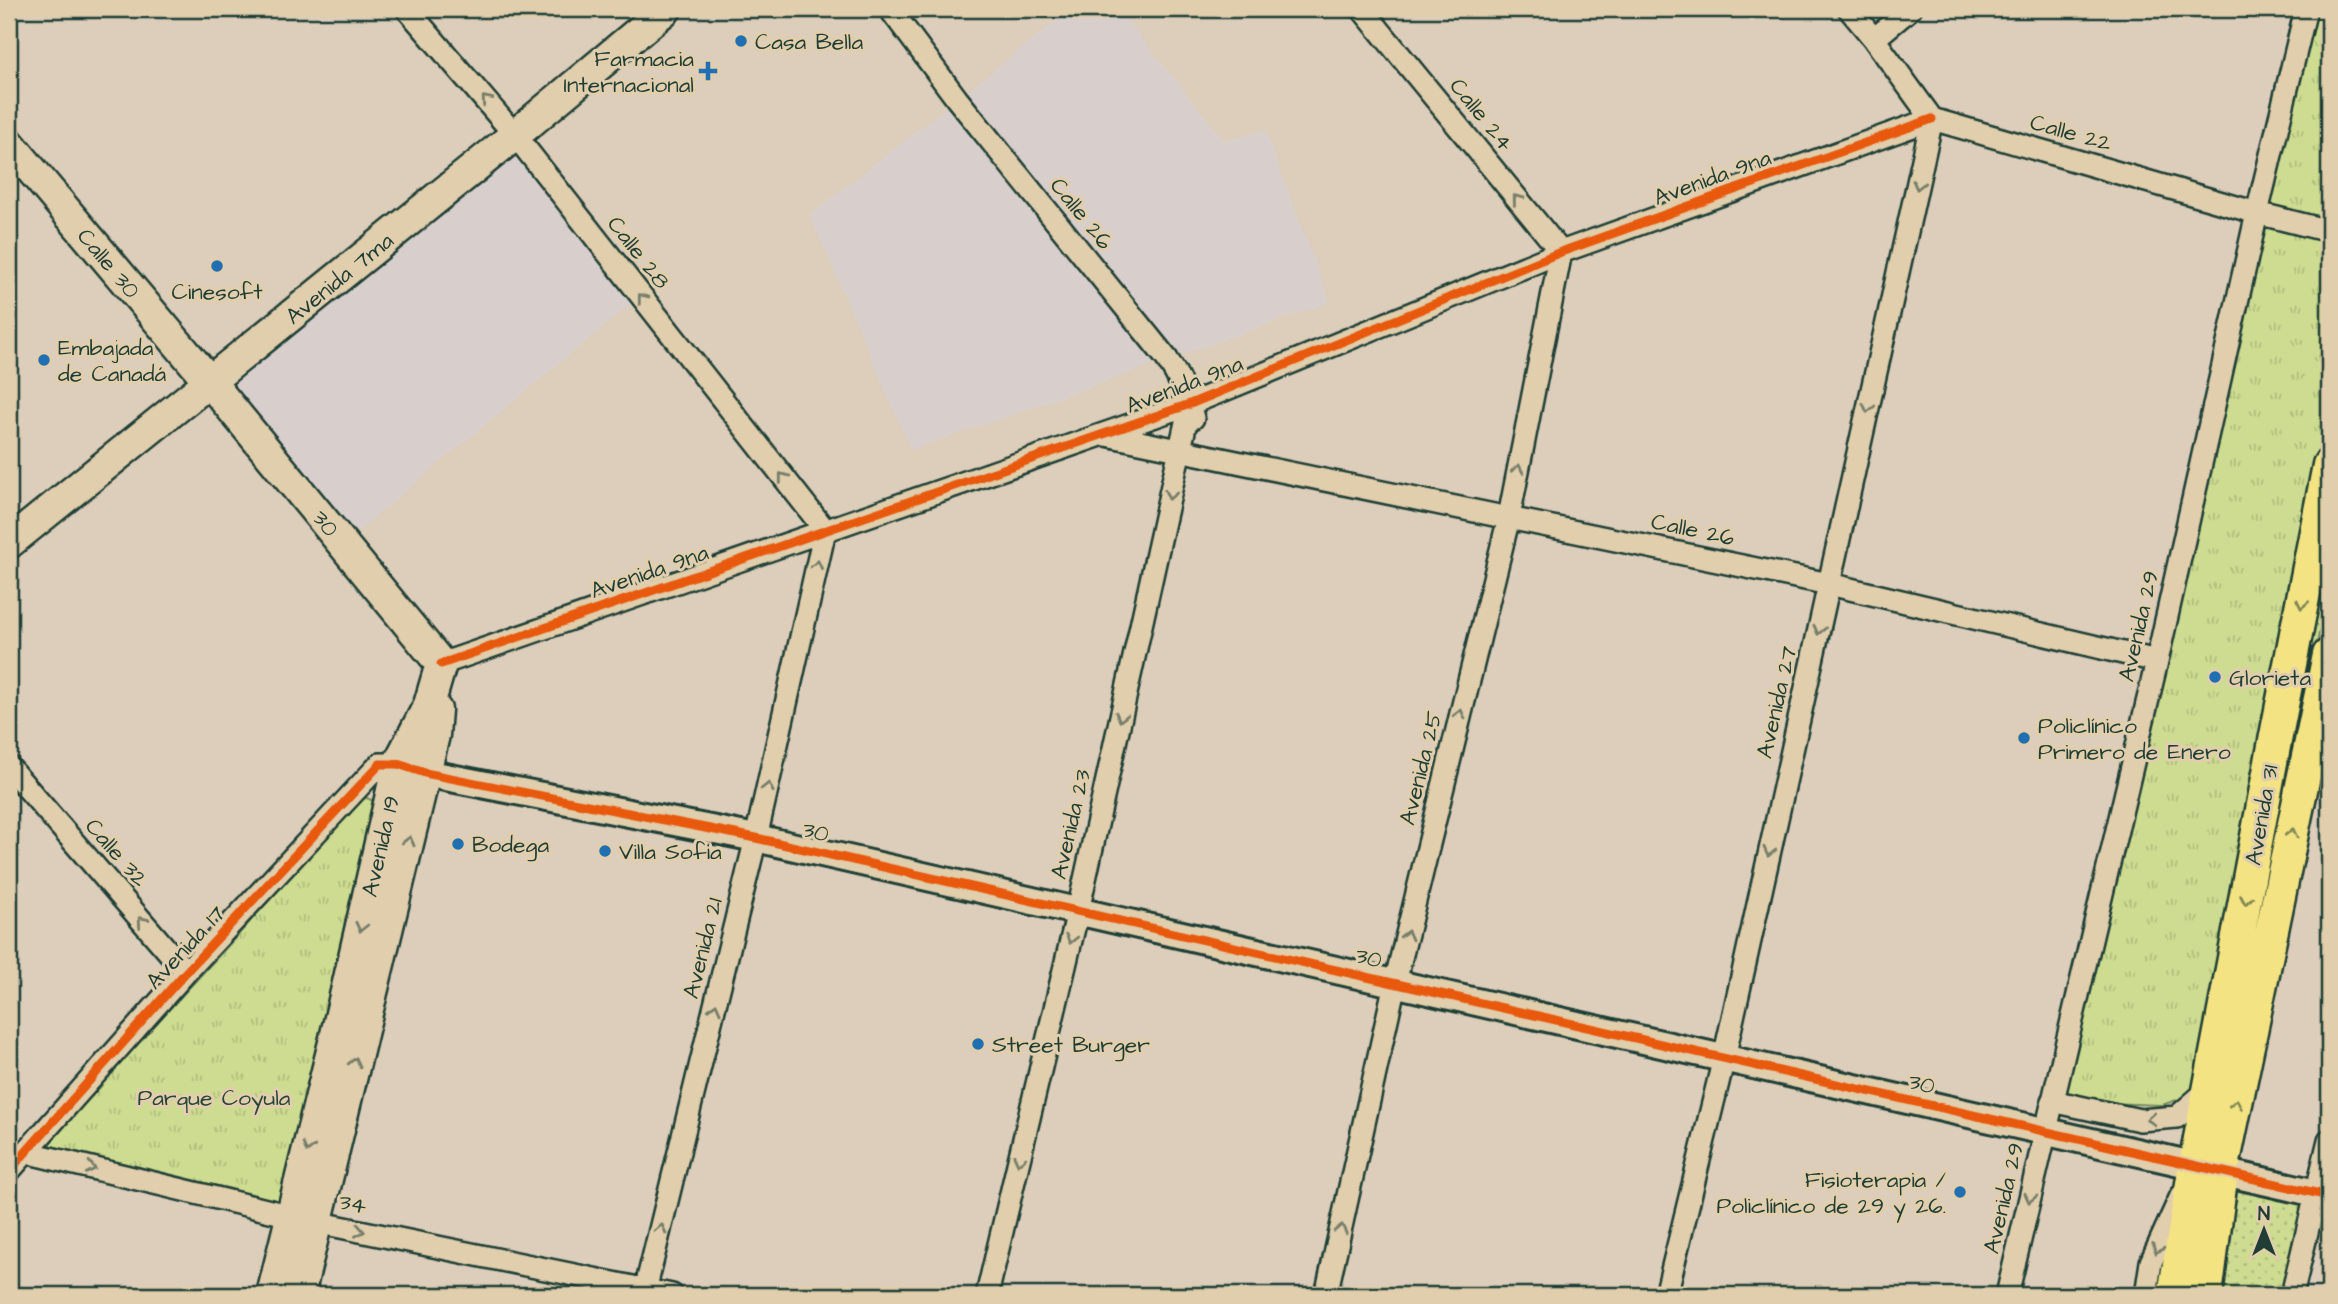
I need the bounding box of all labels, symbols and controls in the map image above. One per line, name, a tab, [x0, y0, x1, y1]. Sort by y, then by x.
place label: Casa Bella	[755, 26, 863, 58]
marker: Casa Bella	[733, 33, 749, 49]
place label: Farmacia Internacional	[564, 43, 694, 101]
marker: Farmacia Internacional	[700, 63, 716, 79]
street label: Calle 24	[1442, 71, 1521, 158]
one-way arrow	[482, 95, 494, 108]
street label: Calle 22	[2026, 106, 2115, 160]
street label: Avenida 9na	[1649, 142, 1776, 214]
street label: Calle 26	[1042, 171, 1120, 257]
one-way arrow	[1911, 179, 1926, 191]
one-way arrow	[1513, 194, 1526, 206]
street label: Calle 28	[599, 209, 677, 296]
street label: Calle 30	[69, 222, 147, 306]
street label: Avenida 7ma	[279, 225, 401, 332]
marker: Cinesoft	[209, 258, 225, 274]
place label: Cinesoft	[171, 276, 263, 308]
one-way arrow	[637, 293, 650, 306]
place label: Embajada de Canadá	[58, 332, 166, 390]
street label: Avenida 9na	[1121, 348, 1248, 422]
marker: Embajada de Canadá	[36, 352, 52, 368]
one-way arrow	[1862, 402, 1877, 414]
one-way arrow	[1510, 463, 1525, 475]
one-way arrow	[778, 472, 791, 484]
one-way arrow	[1163, 489, 1178, 501]
street label: 30	[305, 503, 346, 544]
street label: Calle 26	[1648, 506, 1737, 554]
street label: Avenida 9na	[586, 537, 713, 607]
one-way arrow	[809, 559, 824, 571]
street label: Avenida 29	[2111, 568, 2167, 685]
one-way arrow	[2295, 598, 2310, 610]
one-way arrow	[1813, 624, 1827, 636]
street label: Avenida 27	[1749, 643, 1805, 761]
place label: Glorieta	[2229, 662, 2311, 694]
marker: Glorieta	[2207, 669, 2223, 685]
street label: Avenida 25	[1391, 708, 1451, 829]
one-way arrow	[1452, 708, 1467, 720]
place label: Policlínico Primero de Enero	[2038, 710, 2231, 768]
one-way arrow	[1114, 711, 1129, 723]
marker: Policlínico Primero de Enero	[2016, 730, 2032, 746]
street label: Avenida 31	[2237, 762, 2287, 868]
street label: Avenida 23	[1043, 766, 1099, 882]
one-way arrow	[759, 781, 774, 793]
street label: Avenida 19	[354, 793, 408, 900]
street label: Calle 32	[77, 811, 155, 894]
street label: 30	[799, 813, 832, 851]
one-way arrow	[2284, 827, 2299, 839]
place label: Bodega	[472, 829, 549, 862]
one-way arrow	[401, 835, 415, 847]
marker: Bodega	[450, 836, 466, 852]
place label: Villa Sofia	[619, 836, 722, 868]
marker: Villa Sofia	[597, 843, 613, 859]
one-way arrow	[1763, 846, 1778, 858]
street label: Avenida 21	[675, 894, 731, 1002]
one-way arrow	[2239, 894, 2254, 906]
street label: Avenida 17	[139, 899, 233, 997]
one-way arrow	[138, 916, 150, 929]
one-way arrow	[355, 921, 370, 933]
one-way arrow	[1398, 929, 1413, 941]
one-way arrow	[1065, 933, 1079, 945]
street label: 30	[1352, 939, 1385, 977]
one-way arrow	[707, 1002, 721, 1014]
place label: Street Burger	[992, 1029, 1150, 1062]
marker: Street Burger	[970, 1036, 986, 1052]
one-way arrow	[347, 1056, 361, 1068]
street label: 30	[1905, 1065, 1938, 1103]
park label: Parque Coyula	[137, 1082, 291, 1115]
one-way arrow	[2228, 1098, 2243, 1110]
one-way arrow	[2146, 1111, 2157, 1126]
street label: Avenida 29	[1976, 1140, 2032, 1257]
one-way arrow	[302, 1141, 316, 1153]
one-way arrow	[1013, 1154, 1027, 1166]
one-way arrow	[85, 1160, 97, 1174]
place label: Fisioterapia / Policlínico de 29 y 26.	[1716, 1164, 1946, 1223]
marker: Fisioterapia / Policlínico de 29 y 26.	[1952, 1184, 1968, 1200]
street label: 34	[336, 1186, 370, 1222]
one-way arrow	[2024, 1192, 2038, 1204]
north arrow	[2230, 1196, 2300, 1266]
text: N	[2258, 1201, 2270, 1228]
one-way arrow	[354, 1223, 366, 1238]
one-way arrow	[652, 1223, 667, 1235]
one-way arrow	[1332, 1223, 1347, 1235]
one-way arrow	[2151, 1242, 2165, 1255]

